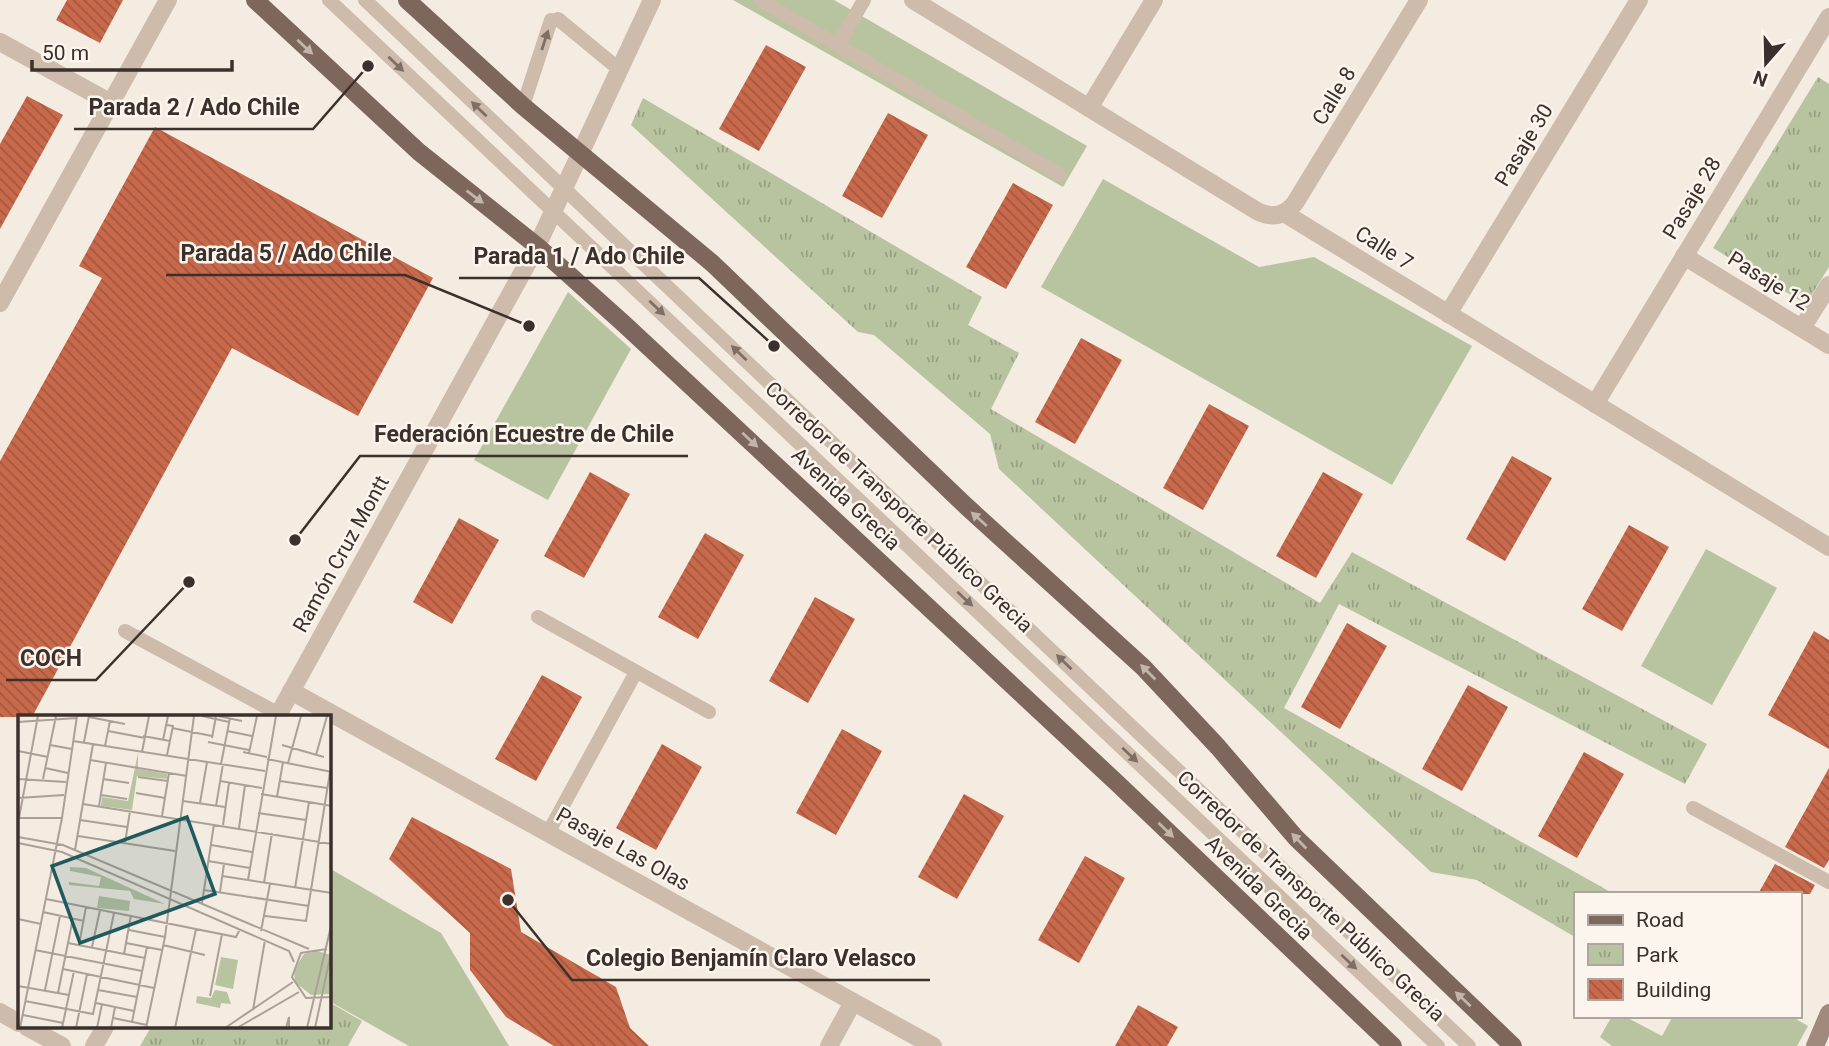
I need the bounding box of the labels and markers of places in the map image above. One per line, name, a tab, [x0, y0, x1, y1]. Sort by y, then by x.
callout: Parada 2 / Ado Chile	[74, 85, 313, 129]
callout: Parada 5 / Ado Chile	[166, 231, 405, 275]
callout: Parada 1 / Ado Chile	[459, 234, 699, 278]
callout: Federación Ecuestre de Chile	[360, 412, 688, 456]
callout: COCH	[6, 636, 96, 680]
callout: Colegio Benjamín Claro Velasco	[572, 936, 930, 980]

